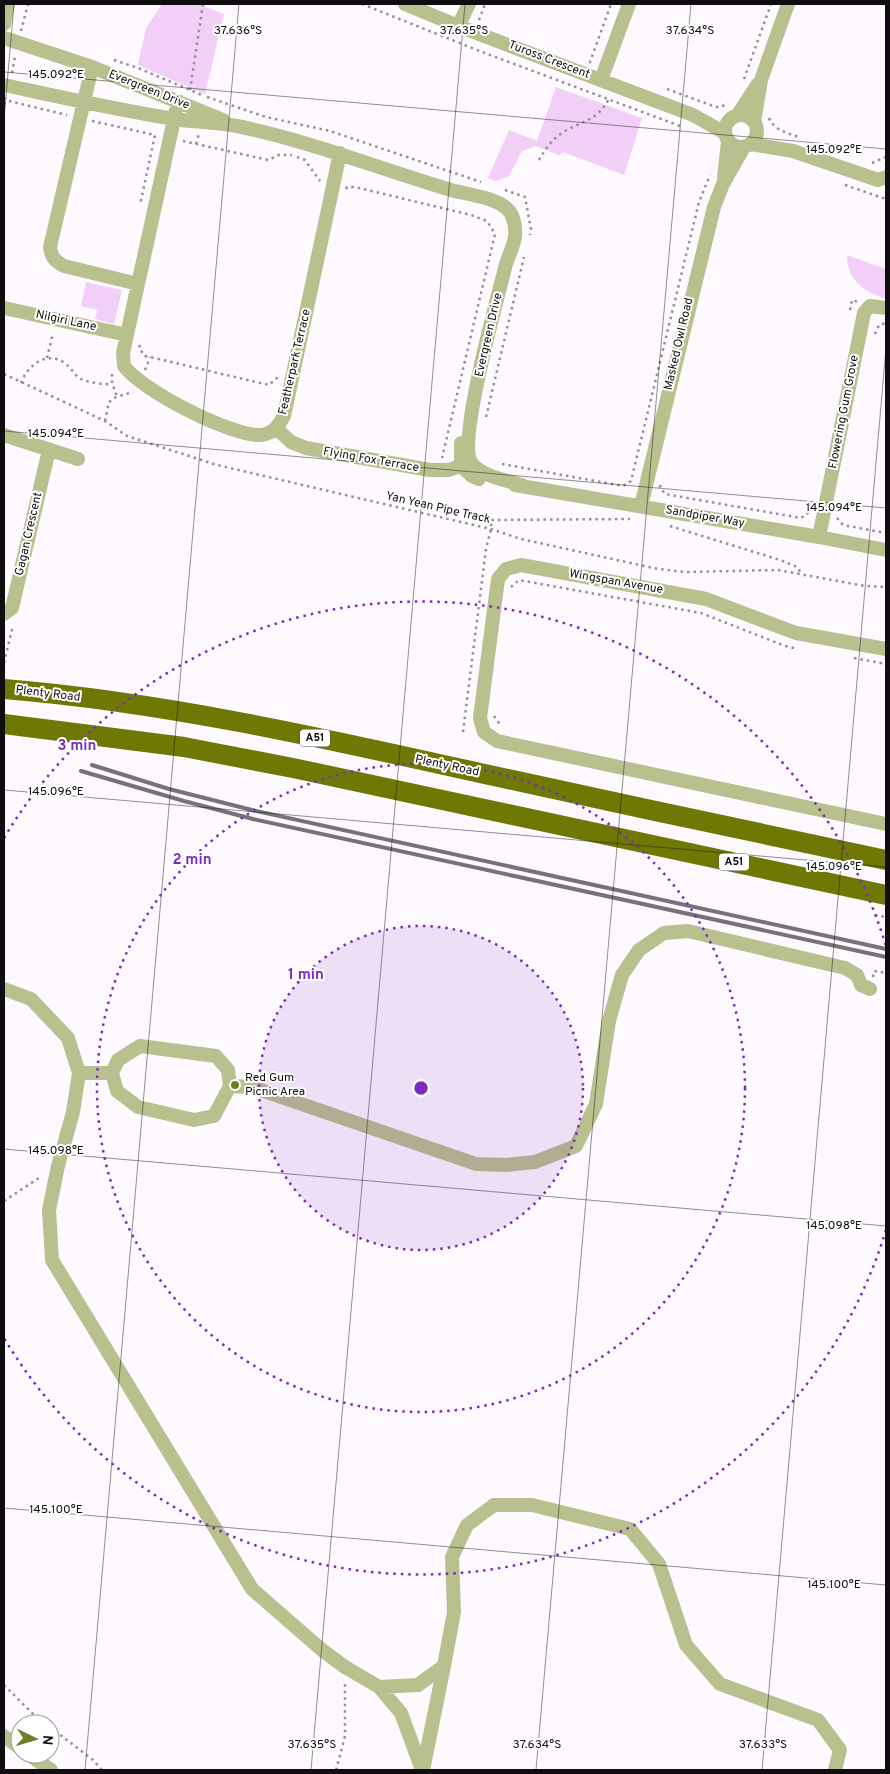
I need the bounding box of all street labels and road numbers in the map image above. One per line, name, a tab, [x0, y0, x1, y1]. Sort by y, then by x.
street label: Tuross Crescent	[506, 37, 592, 83]
street label: Evergreen Drive	[106, 66, 192, 114]
street label: Evergreen Drive	[472, 291, 506, 379]
street label: Masked Owl Road	[661, 296, 697, 392]
street label: Nilgiri Lane	[34, 307, 98, 335]
street label: Featherpark Terrace	[275, 308, 315, 416]
street label: Flowering Gum Grove	[825, 354, 863, 470]
street label: Flying Fox Terrace	[322, 444, 420, 476]
street label: Yan Yean Pipe Track	[384, 488, 492, 528]
street label: Gagan Crescent	[12, 491, 46, 577]
street label: Sandpiper Way	[664, 502, 746, 532]
street label: Wingspan Avenue	[568, 566, 664, 598]
street label: Plenty Road	[15, 682, 81, 706]
road number: A51	[300, 730, 330, 746]
street label: Plenty Road	[413, 751, 481, 781]
road number: A51	[719, 854, 749, 870]

